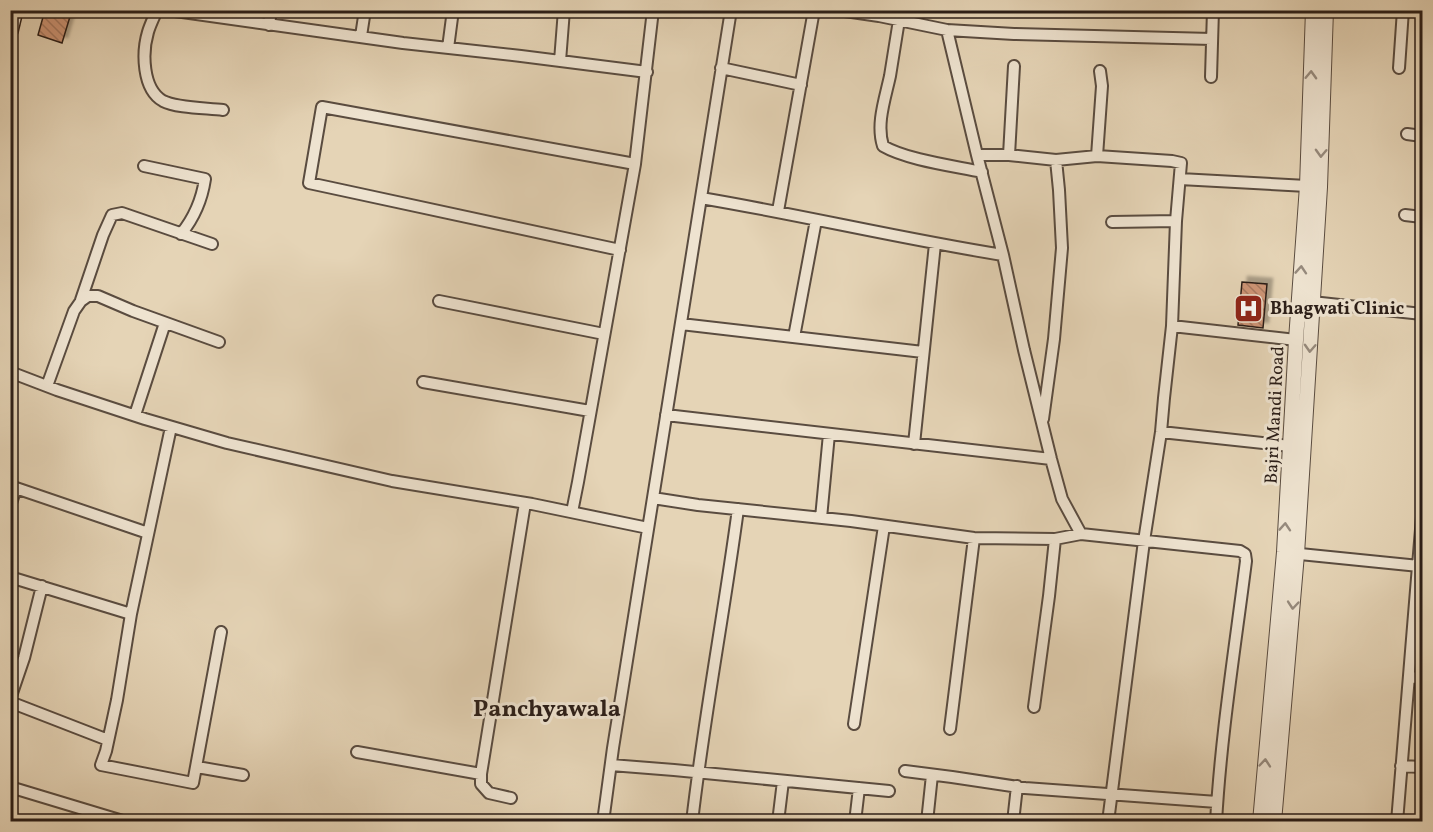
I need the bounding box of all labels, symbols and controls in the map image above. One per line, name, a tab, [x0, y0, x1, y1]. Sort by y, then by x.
one-way arrow	[1304, 70, 1317, 79]
one-way arrow	[1315, 148, 1328, 157]
one-way arrow	[1294, 265, 1307, 274]
hospital icon: Bhagwati Clinic	[1233, 292, 1265, 324]
place label: Bhagwati Clinic	[1270, 297, 1404, 322]
one-way arrow	[1303, 343, 1316, 352]
street label: Bajri Mandi Road	[1259, 345, 1292, 485]
one-way arrow	[1278, 523, 1291, 532]
one-way arrow	[1287, 600, 1300, 610]
district label: Panchyawala	[473, 693, 621, 727]
one-way arrow	[1258, 759, 1271, 768]

